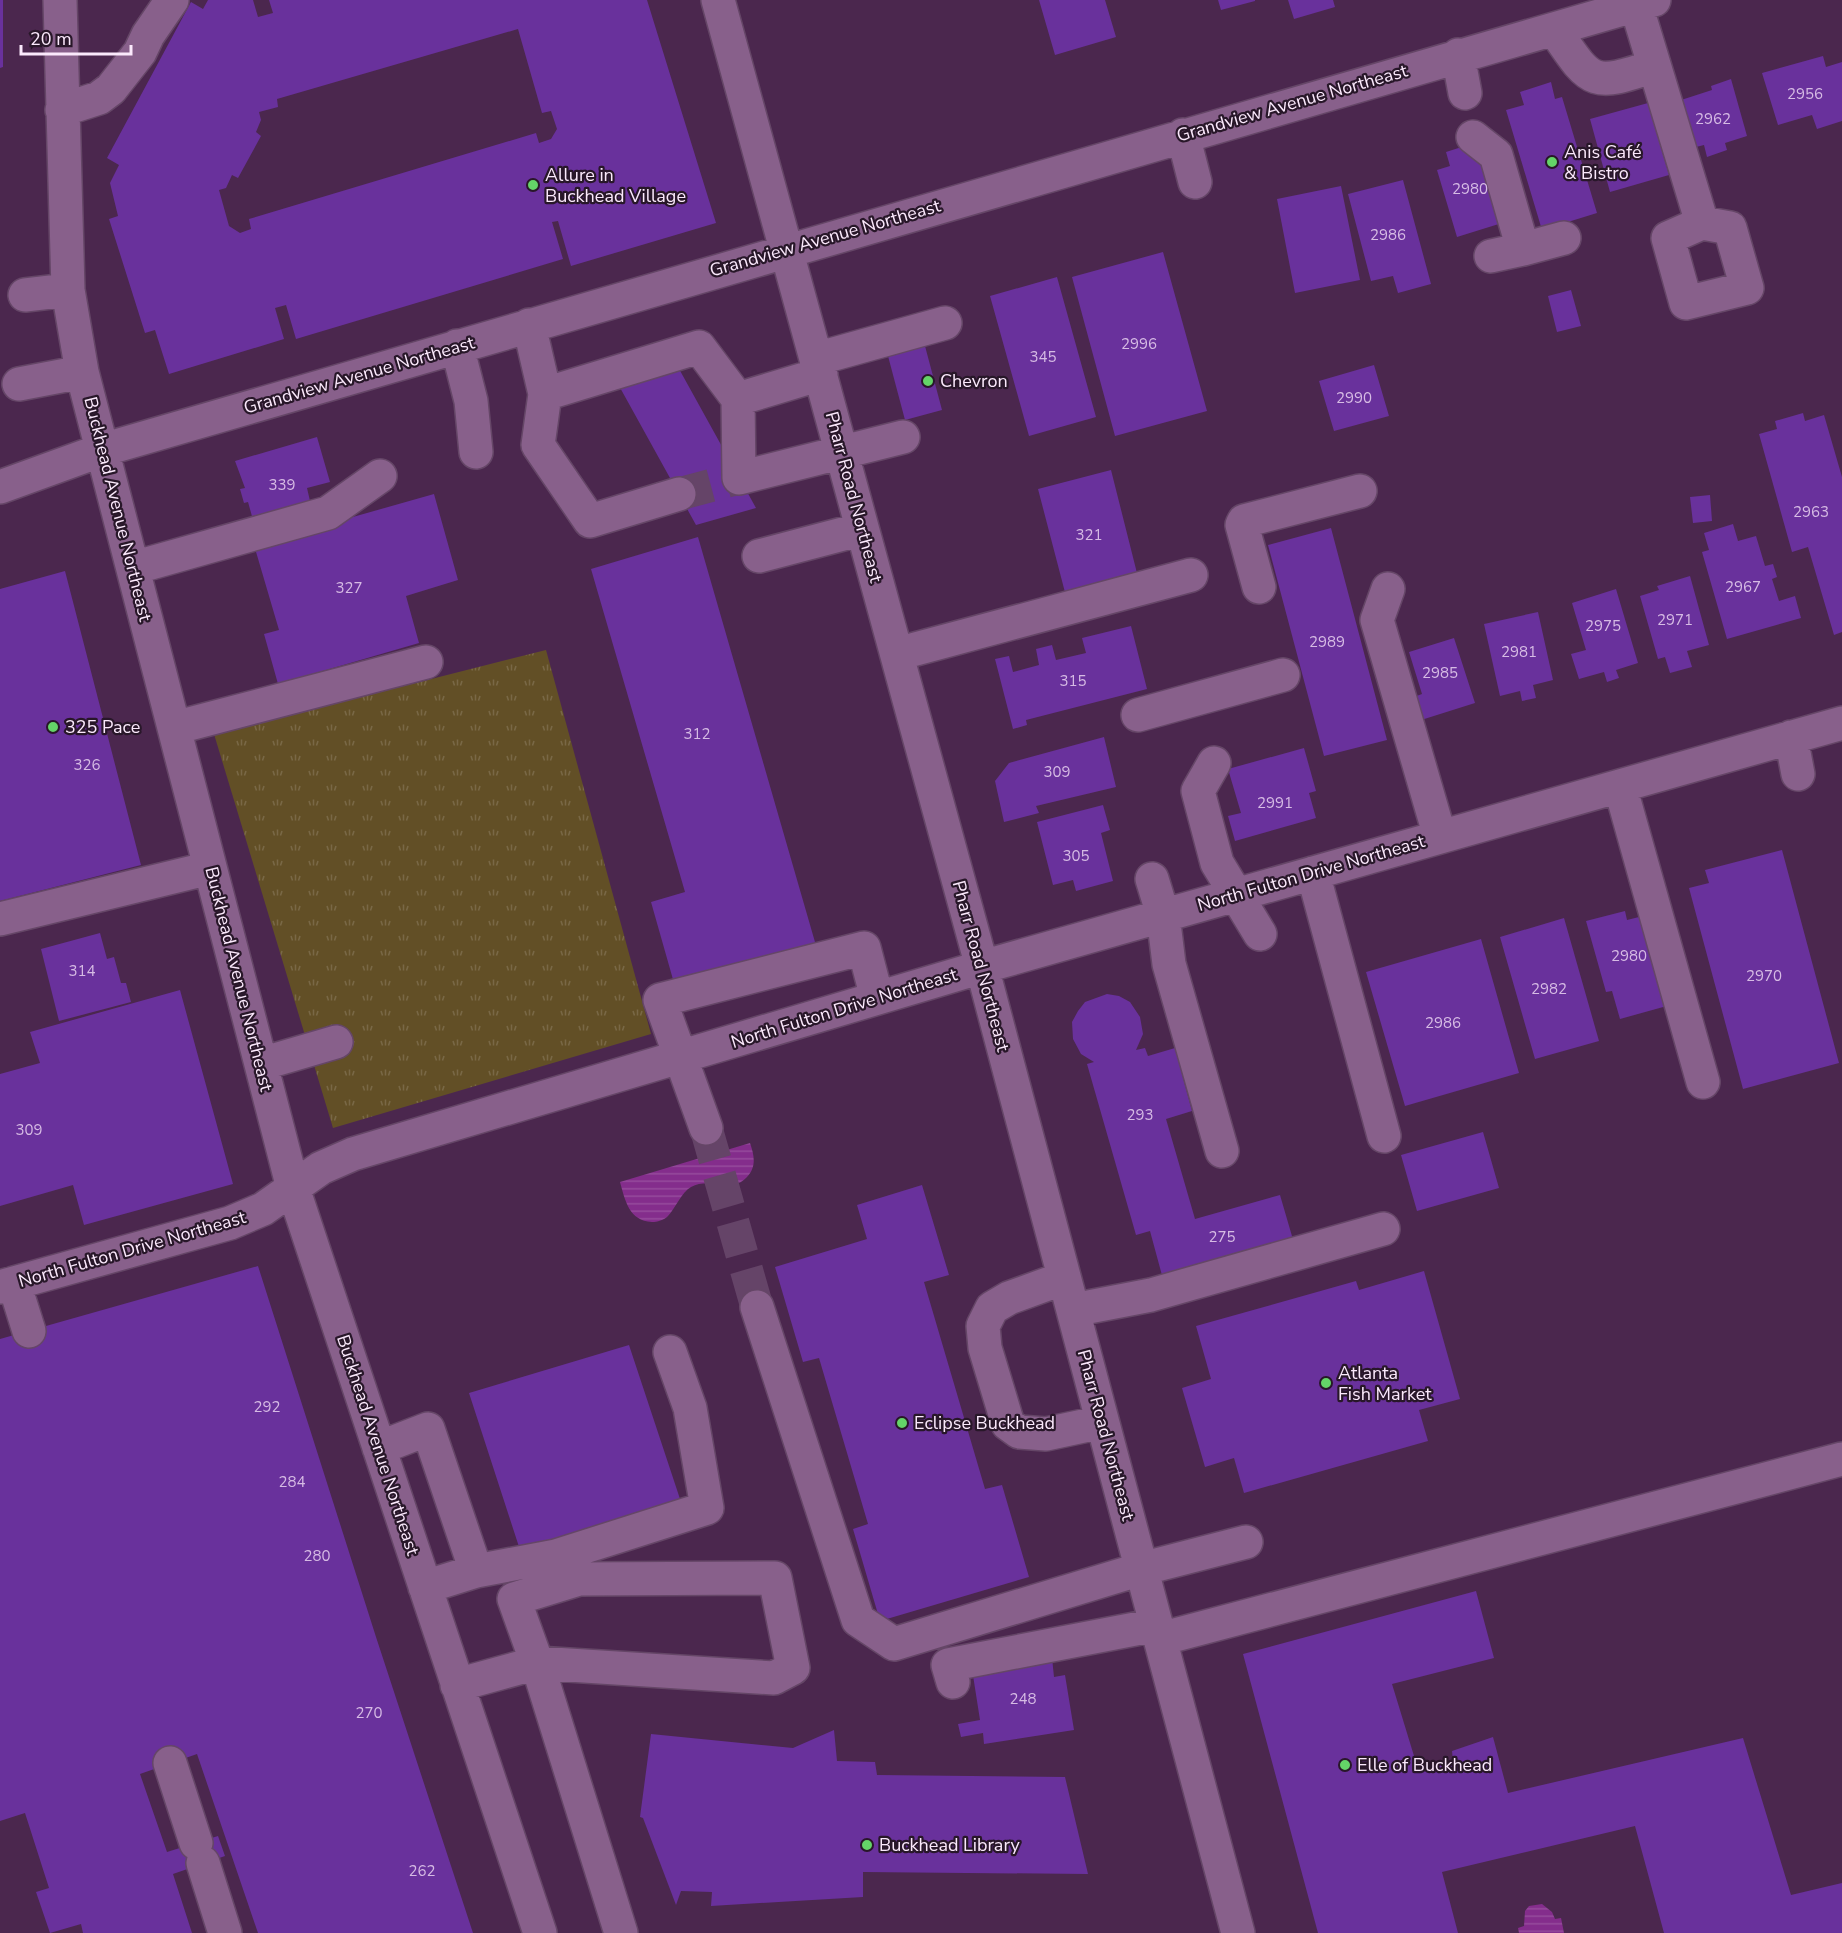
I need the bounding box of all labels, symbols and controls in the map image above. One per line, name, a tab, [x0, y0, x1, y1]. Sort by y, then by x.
scale bar	[21, 18, 130, 56]
text: 20 m	[30, 27, 72, 51]
street label: Grandview Avenue Northeast	[1174, 58, 1411, 147]
house number: 2956	[1787, 84, 1823, 104]
house number: 2962	[1695, 109, 1731, 129]
place label: Anis Café & Bistro	[1564, 140, 1641, 185]
marker: Anis Café & Bistro	[1545, 155, 1559, 169]
place label: Allure in Buckhead Village	[545, 163, 686, 208]
marker: Allure in Buckhead Village	[526, 178, 540, 192]
house number: 2980	[1452, 179, 1488, 199]
street label: Grandview Avenue Northeast	[707, 193, 944, 282]
house number: 2986	[1370, 225, 1406, 245]
street label: Grandview Avenue Northeast	[241, 330, 478, 419]
house number: 2996	[1121, 334, 1157, 354]
house number: 345	[1029, 347, 1057, 367]
place label: Chevron	[940, 369, 1008, 393]
marker: Chevron	[921, 374, 935, 388]
house number: 2990	[1336, 388, 1372, 408]
street label: Buckhead Avenue Northeast	[78, 394, 158, 625]
street label: Pharr Road Northeast	[820, 409, 889, 586]
house number: 339	[268, 475, 296, 495]
house number: 2963	[1793, 502, 1829, 522]
house number: 321	[1075, 525, 1103, 545]
house number: 2967	[1725, 577, 1761, 597]
house number: 327	[335, 578, 363, 598]
house number: 2971	[1657, 610, 1693, 630]
house number: 2975	[1585, 616, 1621, 636]
house number: 2989	[1309, 632, 1345, 652]
house number: 2981	[1501, 642, 1537, 662]
house number: 2985	[1422, 663, 1458, 683]
house number: 315	[1059, 671, 1087, 691]
place label: 325 Pace	[65, 715, 140, 739]
marker: 325 Pace	[46, 720, 60, 734]
house number: 312	[683, 724, 711, 744]
house number: 326	[73, 755, 101, 775]
house number: 309	[1043, 762, 1071, 782]
house number: 2991	[1257, 793, 1293, 813]
street label: North Fulton Drive Northeast	[1195, 829, 1428, 917]
house number: 305	[1062, 846, 1090, 866]
street label: Buckhead Avenue Northeast	[199, 864, 279, 1095]
street label: Pharr Road Northeast	[947, 878, 1016, 1055]
house number: 2980	[1611, 946, 1647, 966]
house number: 314	[68, 961, 96, 981]
street label: North Fulton Drive Northeast	[728, 962, 961, 1054]
house number: 2970	[1746, 966, 1782, 986]
house number: 2982	[1531, 979, 1567, 999]
house number: 2986	[1425, 1013, 1461, 1033]
house number: 293	[1126, 1105, 1154, 1125]
house number: 309	[15, 1120, 43, 1140]
street label: North Fulton Drive Northeast	[16, 1205, 249, 1293]
house number: 275	[1208, 1227, 1236, 1247]
street label: Buckhead Avenue Northeast	[331, 1332, 425, 1559]
street label: Pharr Road Northeast	[1072, 1347, 1141, 1524]
place label: Atlanta Fish Market	[1338, 1361, 1432, 1406]
marker: Atlanta Fish Market	[1319, 1376, 1333, 1390]
house number: 292	[253, 1397, 281, 1417]
place label: Eclipse Buckhead	[914, 1411, 1055, 1435]
marker: Eclipse Buckhead	[895, 1416, 909, 1430]
house number: 284	[278, 1472, 306, 1492]
house number: 280	[303, 1546, 331, 1566]
house number: 248	[1009, 1689, 1037, 1709]
house number: 270	[355, 1703, 383, 1723]
place label: Elle of Buckhead	[1357, 1753, 1492, 1777]
marker: Elle of Buckhead	[1338, 1758, 1352, 1772]
place label: Buckhead Library	[879, 1833, 1020, 1857]
marker: Buckhead Library	[860, 1838, 874, 1852]
house number: 262	[408, 1861, 436, 1881]

